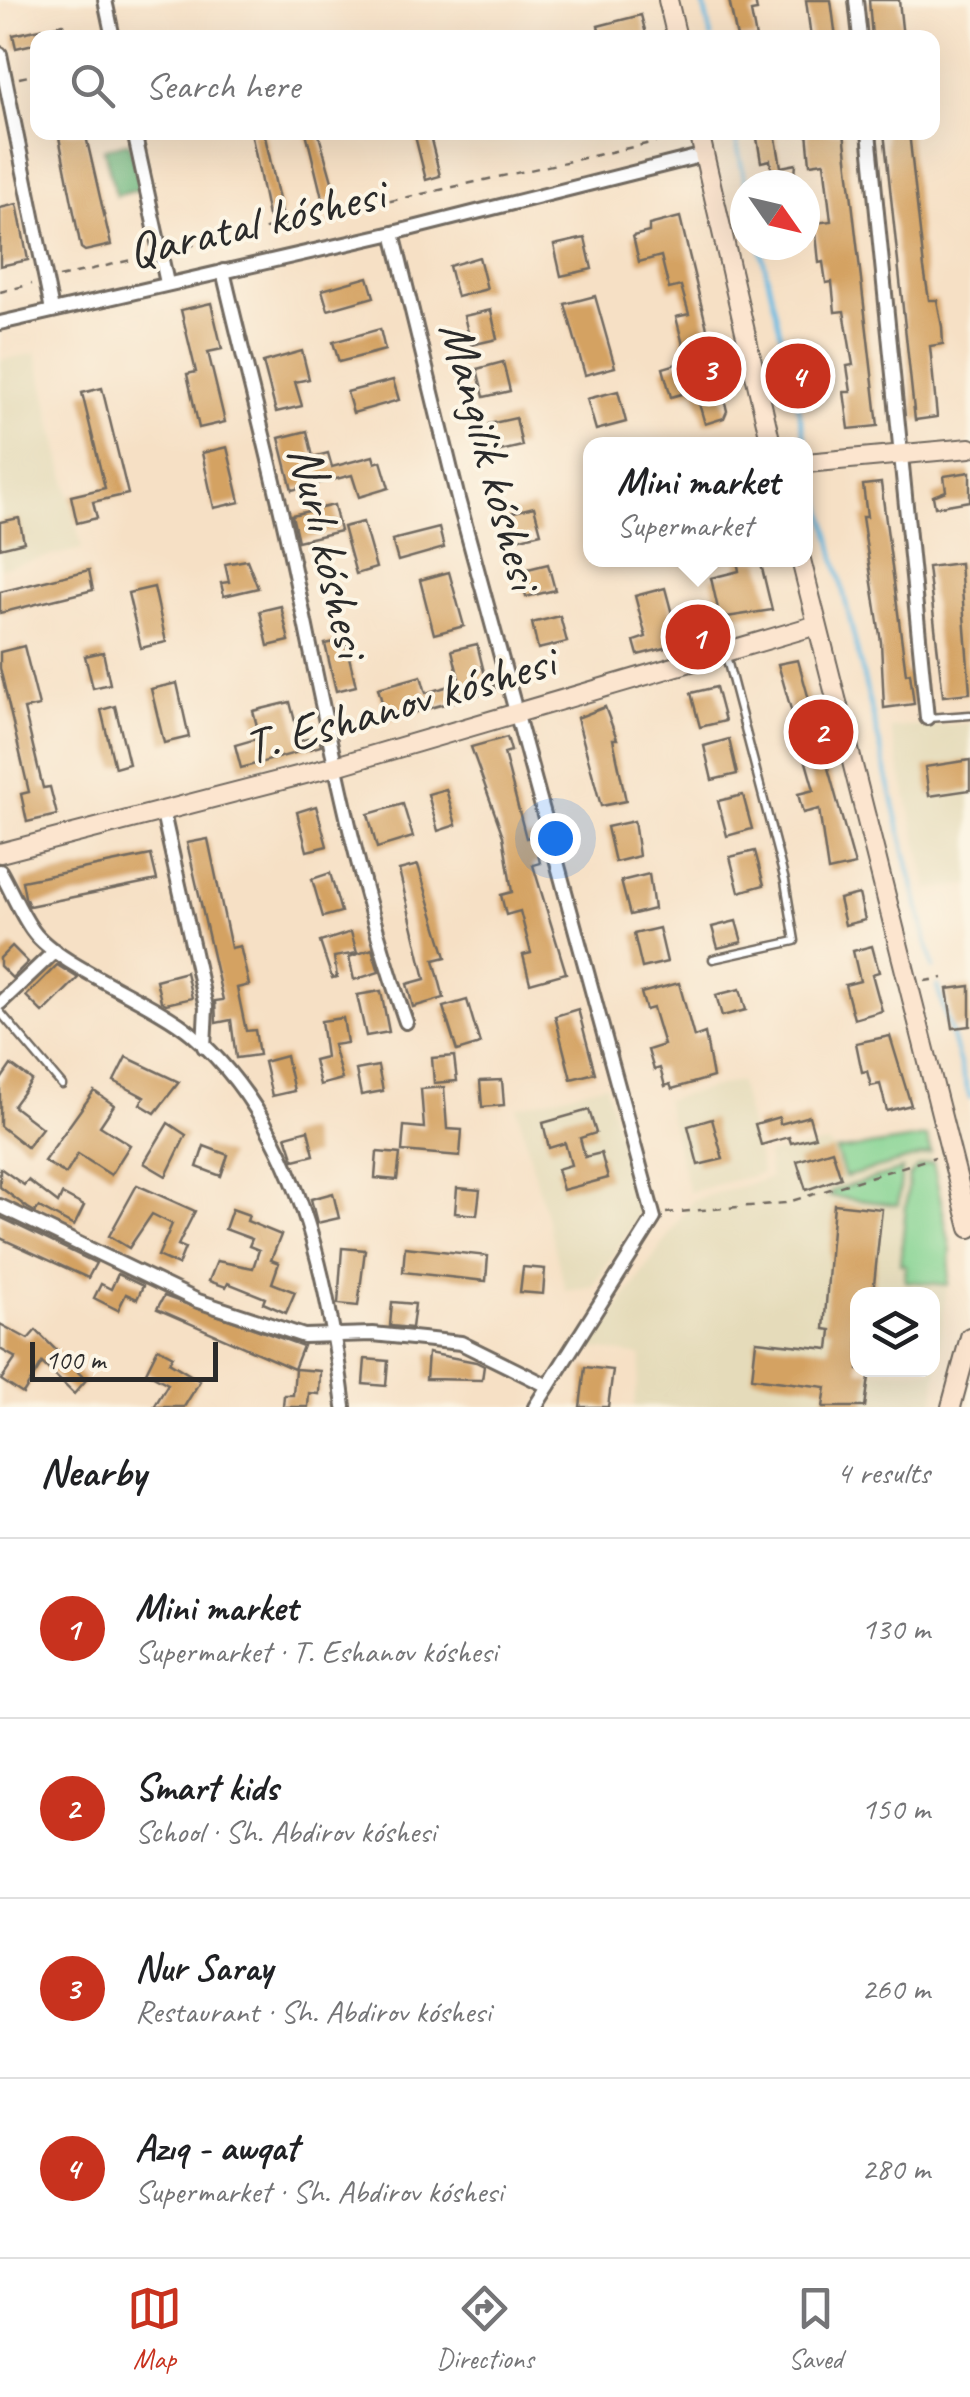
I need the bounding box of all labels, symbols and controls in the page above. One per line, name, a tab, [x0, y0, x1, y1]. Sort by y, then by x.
search box	[30, 30, 940, 140]
icon: search	[65, 58, 120, 113]
text: Search here	[145, 62, 300, 109]
street label: Qaratal kóshesi	[122, 161, 396, 282]
north arrow	[730, 170, 820, 260]
street label: Mangilik kóshesi	[425, 315, 558, 601]
pin: 3	[676, 332, 742, 406]
pin: 4	[766, 338, 830, 414]
popup	[583, 437, 813, 567]
street label: Nurlı kóshesi	[274, 439, 385, 668]
text: Mini market	[617, 458, 779, 505]
text: Supermarket	[617, 505, 753, 546]
pin: 1	[666, 600, 730, 674]
street label: T. Eshanov kóshesi	[236, 628, 567, 778]
pin: 2	[788, 694, 854, 770]
your location	[530, 813, 581, 864]
map controls	[850, 1287, 940, 1377]
button: layers	[850, 1287, 940, 1377]
scale bar	[30, 1337, 218, 1382]
text: 100 m	[45, 1342, 105, 1377]
text: Nearby	[40, 1446, 146, 1499]
text: 4 results	[836, 1452, 930, 1493]
text: Mini market	[135, 1584, 297, 1631]
text: 1	[65, 1608, 80, 1649]
text: 130 m	[861, 1608, 930, 1649]
text: Supermarket · T. Eshanov kóshesi	[135, 1631, 497, 1672]
text: Smart kids	[135, 1764, 278, 1811]
text: 2	[65, 1788, 80, 1829]
text: 150 m	[861, 1788, 930, 1829]
text: School · Sh. Abdirov kóshesi	[135, 1811, 436, 1852]
text: Nur Saray	[135, 1944, 272, 1991]
text: 3	[65, 1968, 80, 2009]
text: 260 m	[861, 1968, 930, 2009]
text: Restaurant · Sh. Abdirov kóshesi	[135, 1991, 491, 2032]
text: Azıq - awqat	[135, 2124, 298, 2171]
text: 4	[65, 2148, 80, 2189]
text: 280 m	[861, 2148, 930, 2189]
text: Supermarket · Sh. Abdirov kóshesi	[135, 2171, 503, 2212]
tab: Map	[127, 2281, 182, 2376]
tab: Directions	[436, 2281, 534, 2376]
tab: Saved	[788, 2281, 843, 2376]

